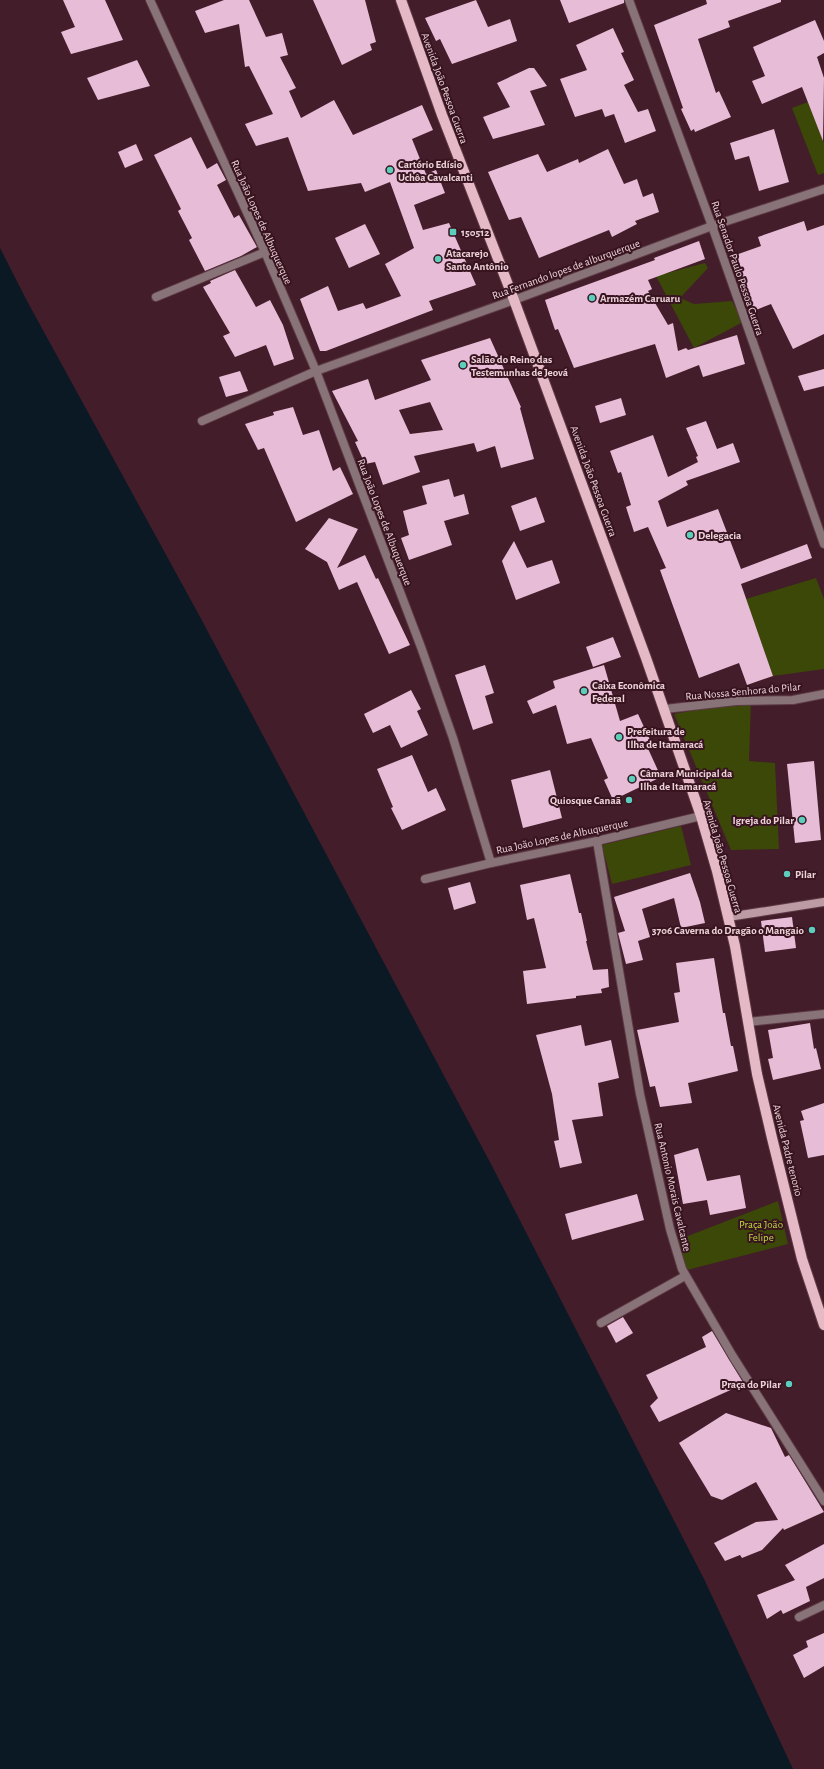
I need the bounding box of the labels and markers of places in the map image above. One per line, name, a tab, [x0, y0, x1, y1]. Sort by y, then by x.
place label: Cartório Edísio Uchôa Cavalcanti	[398, 159, 473, 183]
marker: Cartório Edísio Uchôa Cavalcanti	[385, 165, 395, 175]
marker: 150512	[448, 227, 458, 237]
place label: 150512	[461, 227, 489, 238]
place label: Atacarejo Santo Antônio	[446, 248, 509, 272]
marker: Atacarejo Santo Antônio	[433, 254, 443, 264]
marker: Armazém Caruaru	[587, 293, 597, 303]
place label: Armazém Caruaru	[600, 293, 680, 304]
place label: Salão do Reino das Testemunhas de Jeová	[471, 354, 569, 378]
marker: Salão do Reino das Testemunhas de Jeová	[458, 360, 468, 370]
marker: Delegacia	[685, 530, 695, 540]
place label: Delegacia	[698, 530, 742, 541]
place label: Caixa Econômica Federal	[592, 680, 666, 704]
marker: Caixa Econômica Federal	[579, 686, 589, 696]
place label: Prefeitura de Ilha de Itamaracá	[627, 726, 704, 750]
marker: Prefeitura de Ilha de Itamaracá	[614, 732, 624, 742]
place label: Câmara Municipal da Ilha de Itamaracá	[640, 768, 733, 792]
marker: Câmara Municipal da Ilha de Itamaracá	[627, 774, 637, 784]
place label: Quiosque Canaã	[550, 795, 622, 807]
marker: Quiosque Canaã	[624, 795, 634, 805]
place label: Igreja do Pilar	[733, 815, 794, 826]
marker: Igreja do Pilar	[797, 815, 807, 825]
marker: Pilar	[782, 869, 792, 879]
place label: Pilar	[795, 869, 816, 880]
place label: 3706 Caverna do Dragão o Mangaio	[652, 925, 805, 936]
marker: 3706 Caverna do Dragão o Mangaio	[807, 925, 817, 935]
place label: Praça do Pilar	[721, 1379, 781, 1390]
marker: Praça do Pilar	[784, 1379, 794, 1389]

